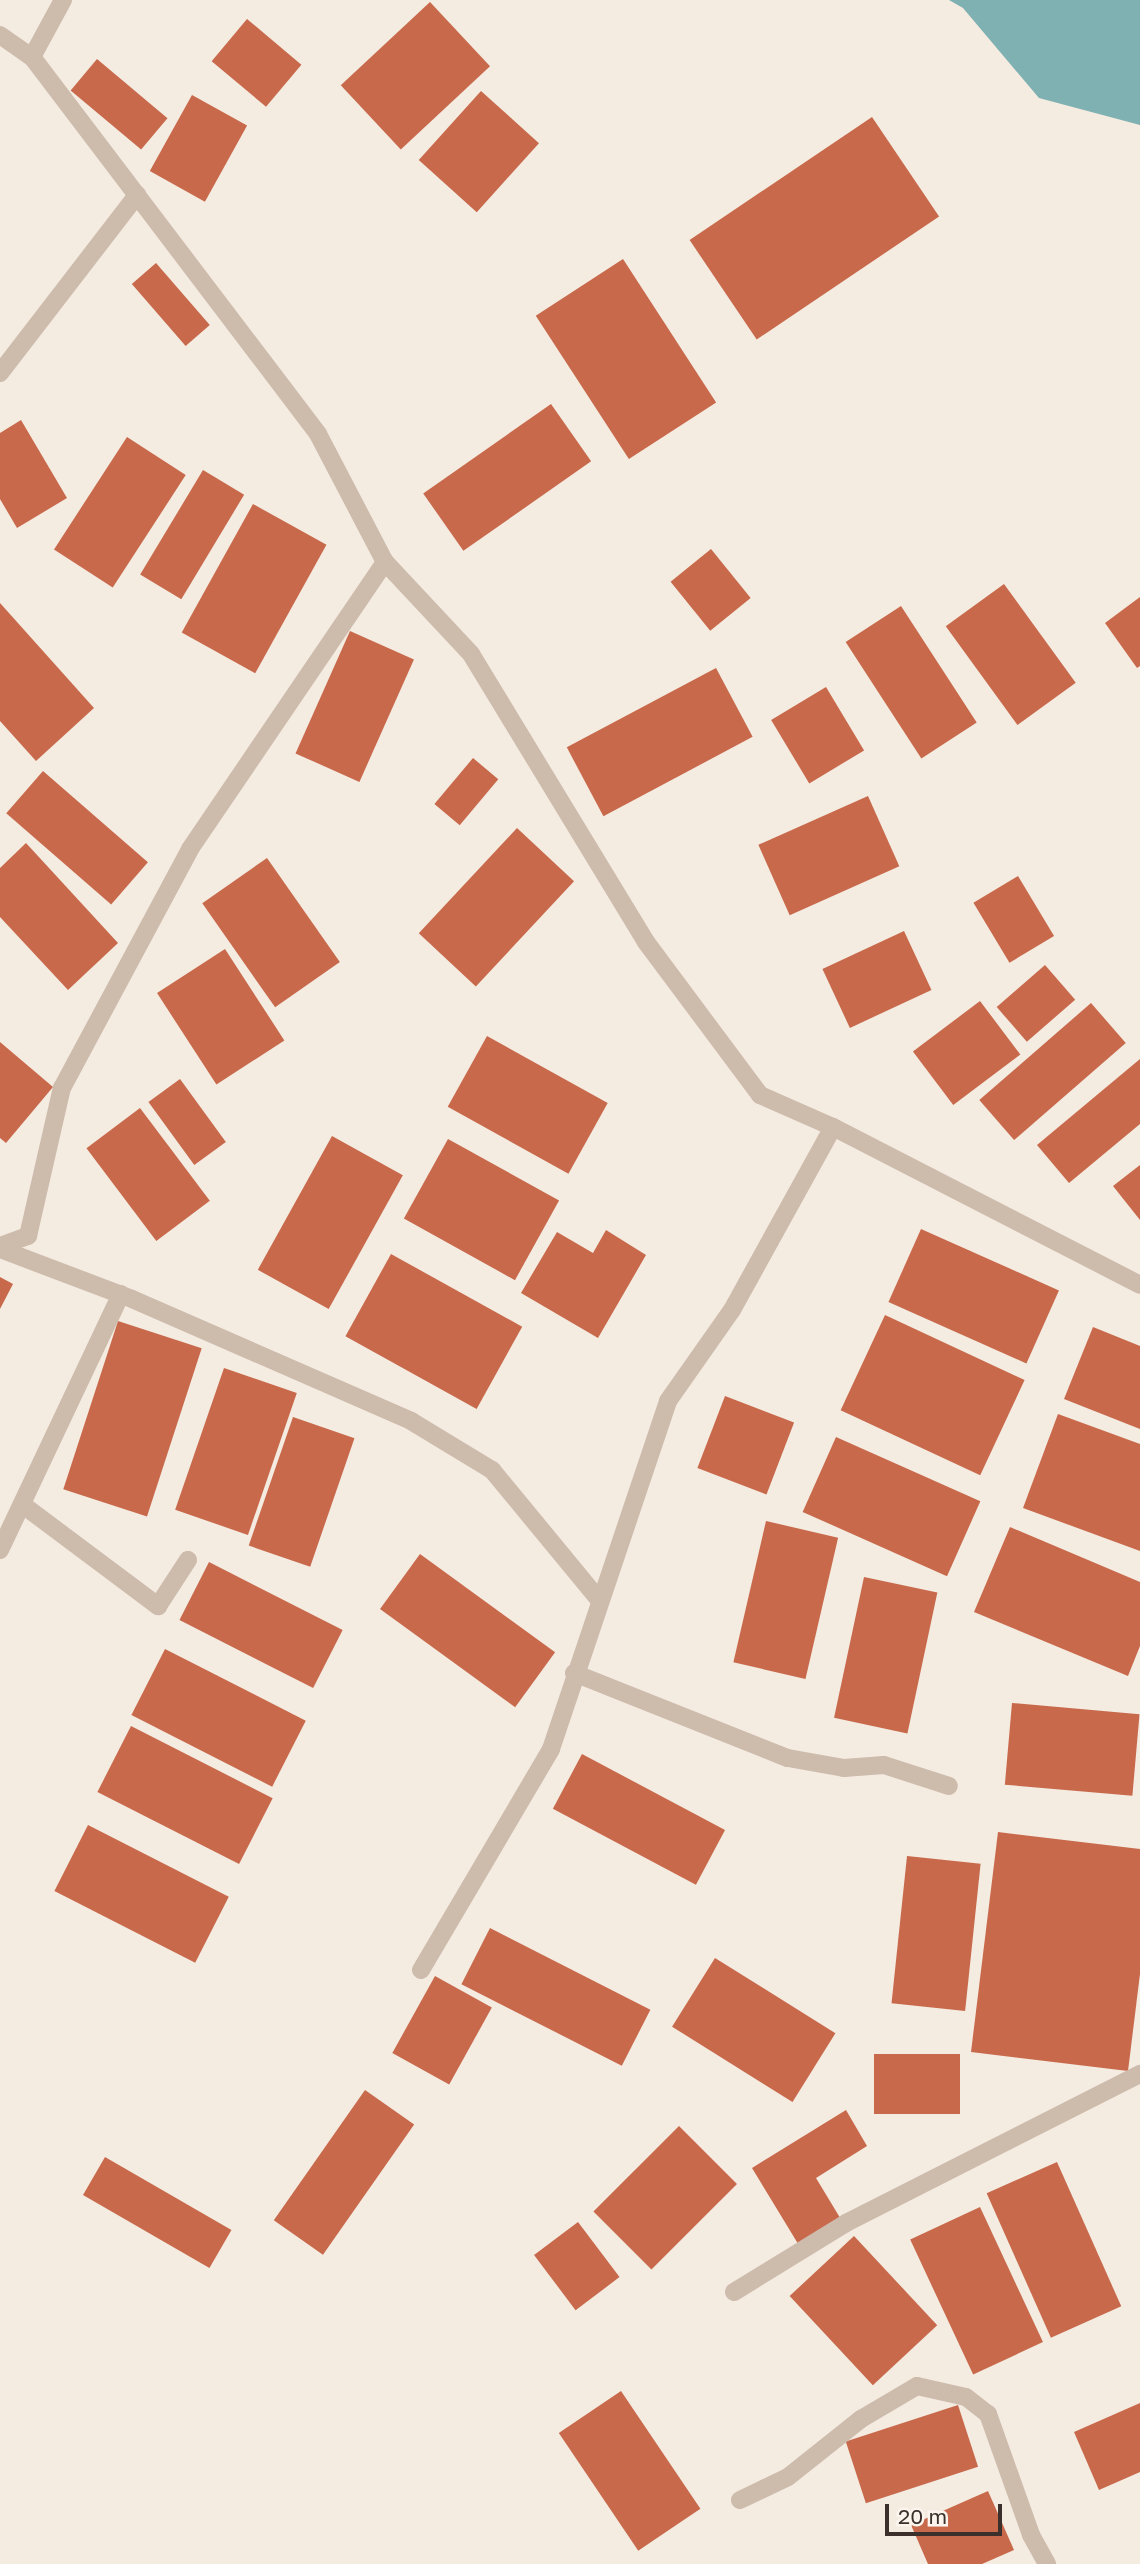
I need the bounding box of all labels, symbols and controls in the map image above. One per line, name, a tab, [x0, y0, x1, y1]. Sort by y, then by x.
scale bar	[888, 2490, 1005, 2534]
text: 20 m	[898, 2503, 947, 2529]

